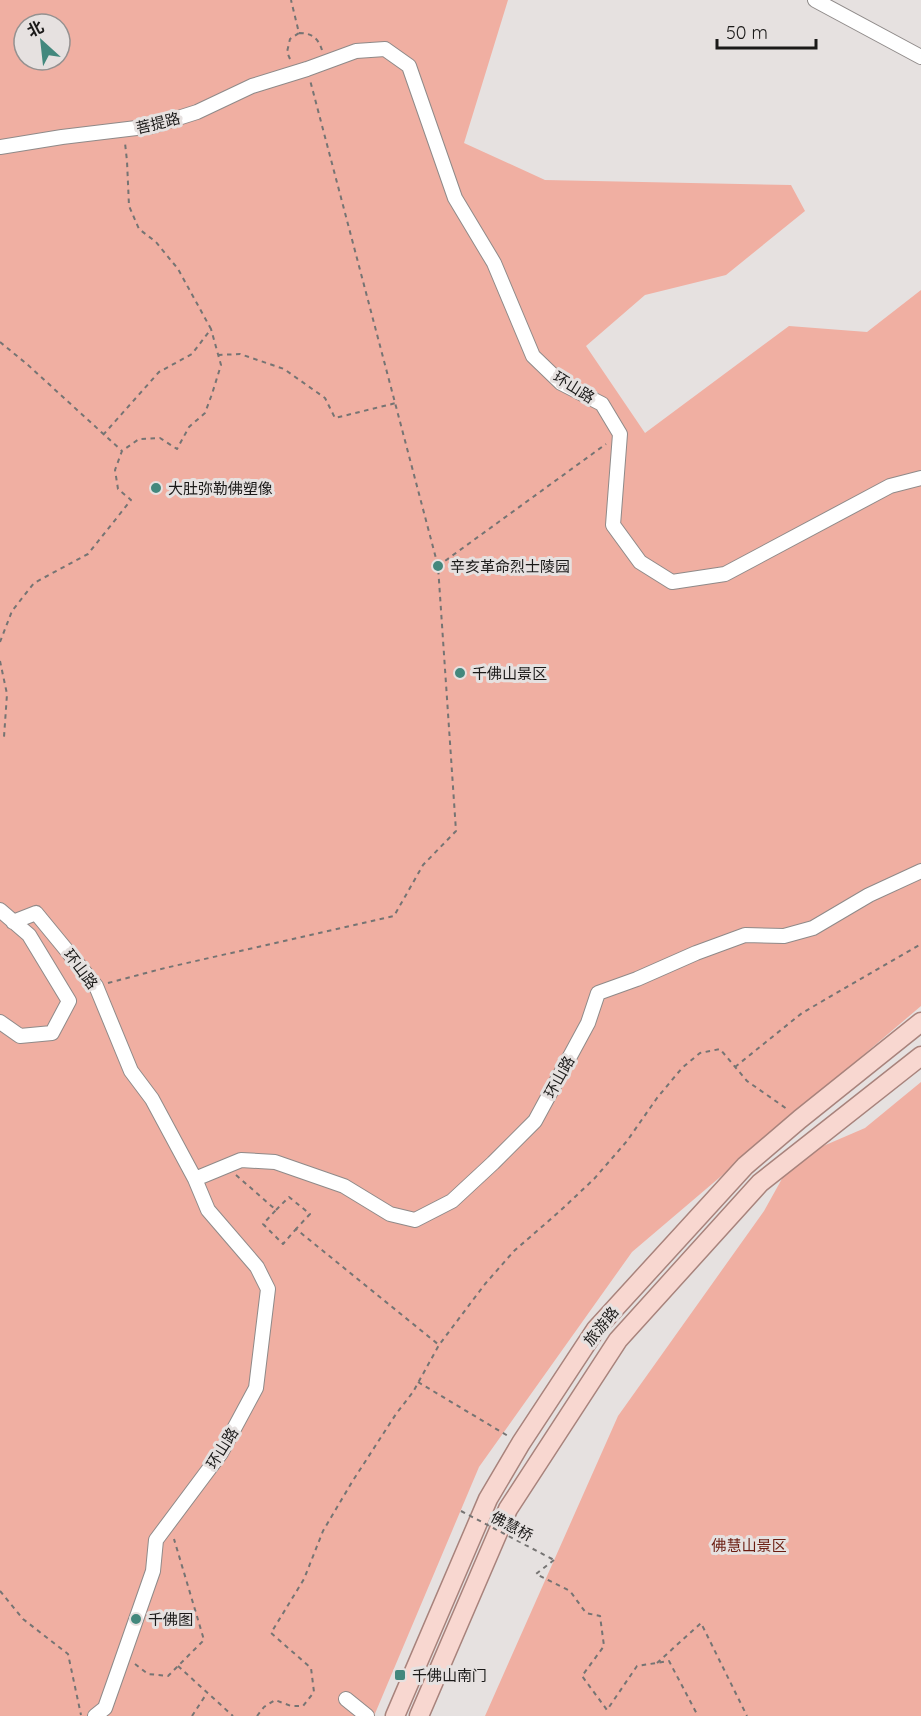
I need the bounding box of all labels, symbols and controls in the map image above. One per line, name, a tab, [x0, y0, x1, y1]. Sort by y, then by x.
north arrow	[12, 12, 72, 72]
scale bar	[717, 12, 816, 50]
text: 北	[24, 16, 47, 41]
text: 50 m	[726, 21, 768, 44]
street label: 菩提路	[134, 108, 182, 138]
street label: 环山路	[550, 367, 598, 407]
place label: 大肚弥勒佛塑像	[168, 479, 273, 498]
marker: 大肚弥勒佛塑像	[149, 481, 163, 495]
place label: 辛亥革命烈士陵园	[450, 557, 570, 576]
marker: 辛亥革命烈士陵园	[431, 559, 445, 573]
place label: 千佛山景区	[472, 664, 547, 683]
marker: 千佛山景区	[453, 666, 467, 680]
street label: 环山路	[60, 945, 102, 993]
street label: 环山路	[540, 1053, 578, 1101]
street label: 旅游路	[579, 1303, 623, 1349]
street label: 环山路	[202, 1424, 242, 1472]
street label: 佛慧桥	[488, 1507, 536, 1545]
park label: 佛慧山景区	[711, 1536, 787, 1555]
place label: 千佛图	[148, 1610, 193, 1629]
marker: 千佛图	[129, 1612, 143, 1626]
place label: 千佛山南门	[412, 1666, 487, 1685]
marker: 千佛山南门	[393, 1668, 407, 1682]

